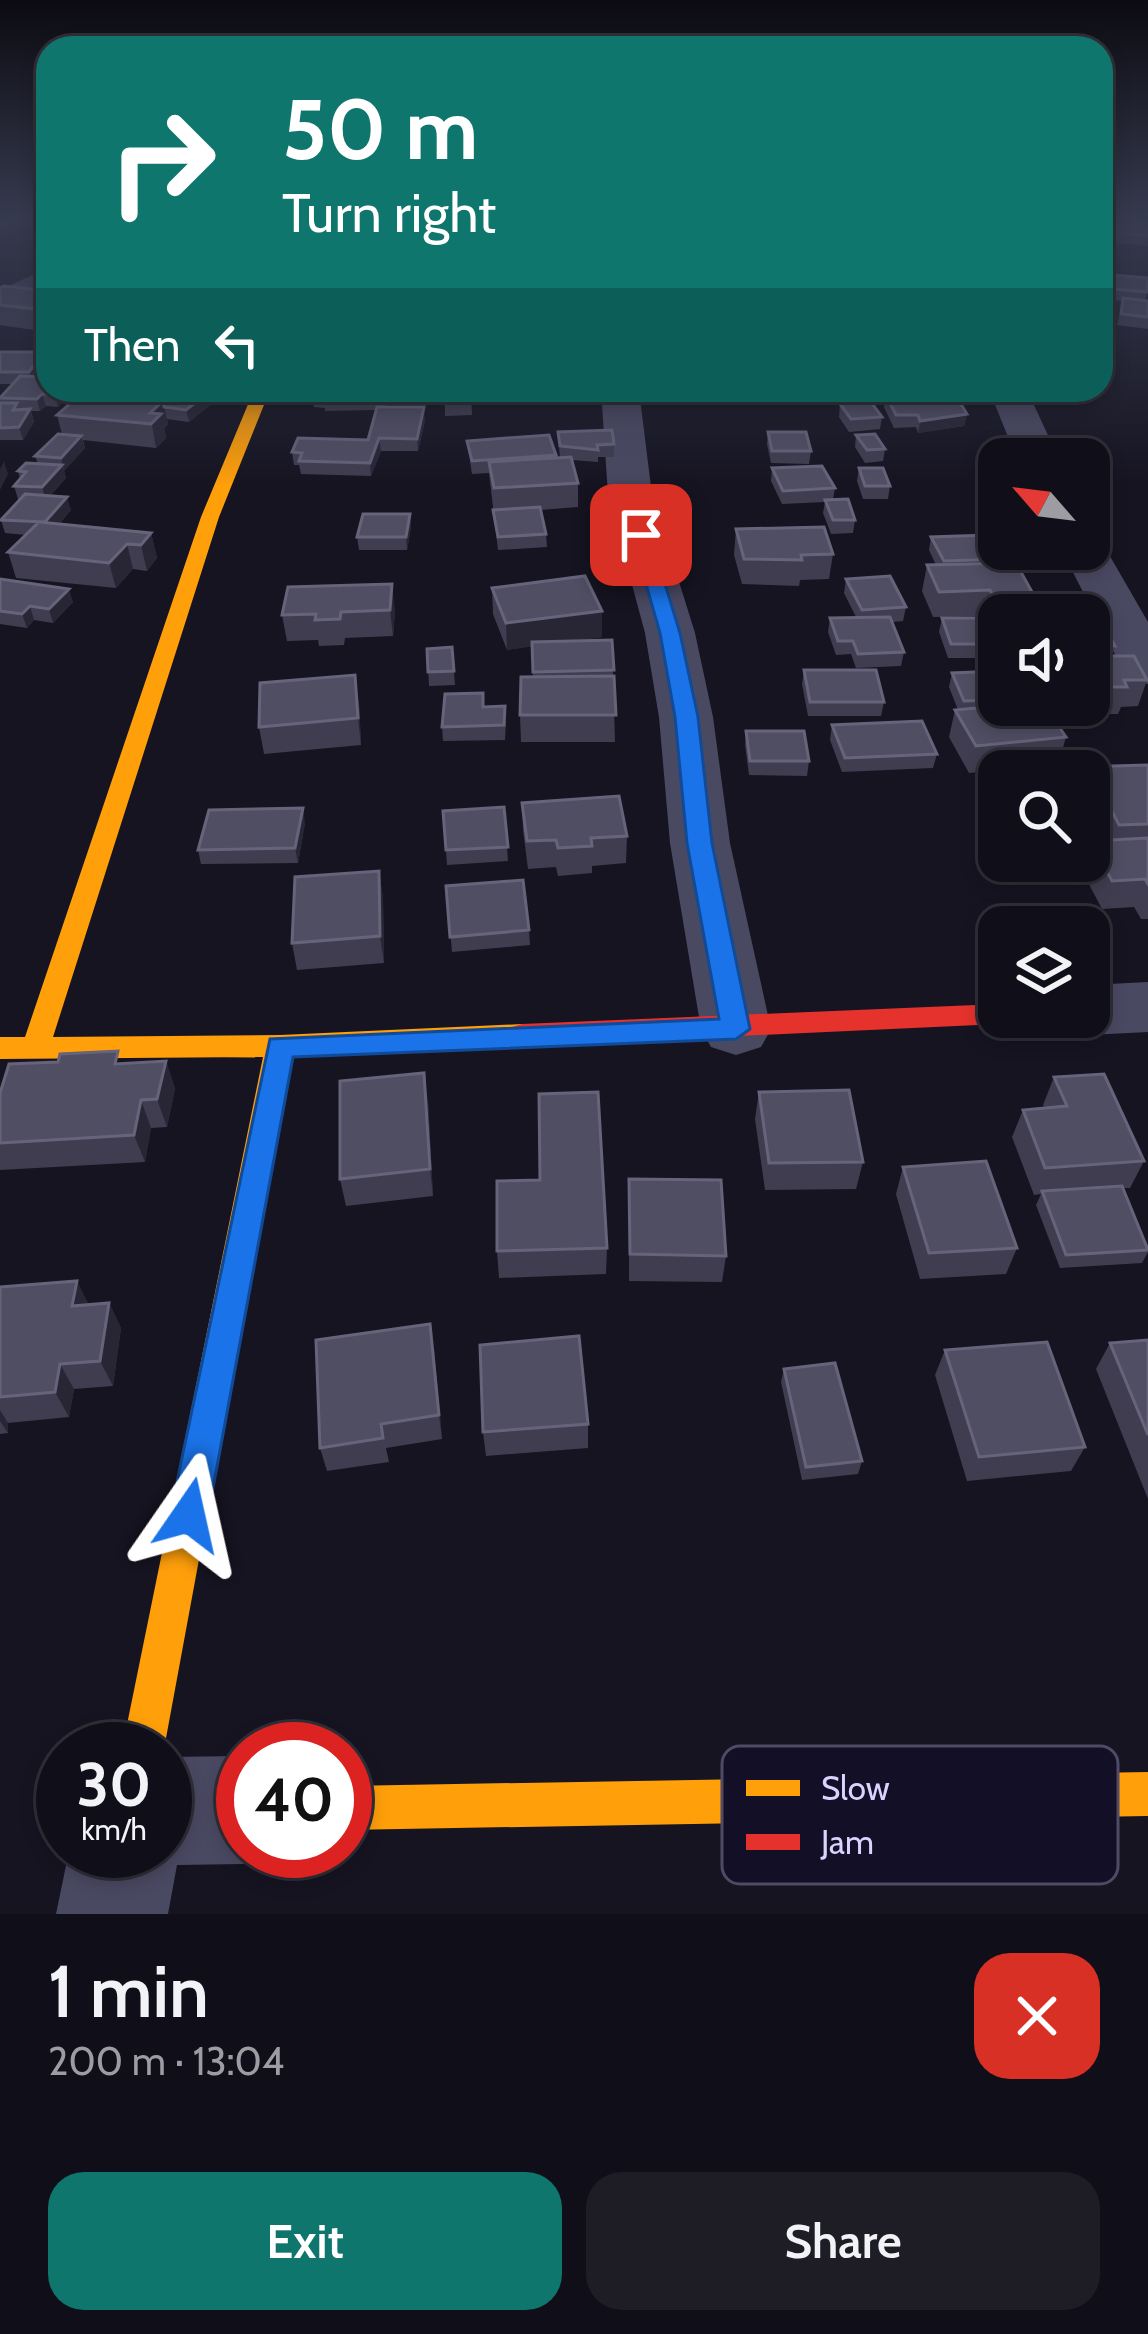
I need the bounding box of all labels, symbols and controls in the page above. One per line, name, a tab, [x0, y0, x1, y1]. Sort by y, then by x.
text: 50 m	[282, 78, 478, 180]
icon: right	[84, 84, 240, 240]
text: Turn right	[282, 180, 496, 246]
icon: left	[204, 312, 270, 378]
text: Then	[84, 318, 180, 372]
north arrow	[978, 438, 1110, 570]
map controls	[978, 438, 1110, 1038]
pin	[590, 484, 692, 586]
icon: arrive	[608, 502, 674, 568]
button: sound	[978, 594, 1110, 726]
button: search	[978, 750, 1110, 882]
button: layers	[978, 906, 1110, 1038]
position arrow	[126, 1452, 252, 1578]
speed limit sign: 40	[216, 1722, 372, 1878]
legend	[722, 1746, 1118, 1884]
text: 30	[77, 1748, 151, 1821]
text: Slow	[821, 1768, 890, 1808]
text: km/h	[81, 1811, 147, 1848]
text: Jam	[820, 1822, 874, 1862]
text: 1 min	[48, 1948, 209, 2035]
button: close	[974, 1953, 1100, 2079]
text: 200 m · 13:04	[48, 2037, 284, 2085]
button: Exit	[48, 2172, 562, 2310]
button: Share	[586, 2172, 1100, 2310]

